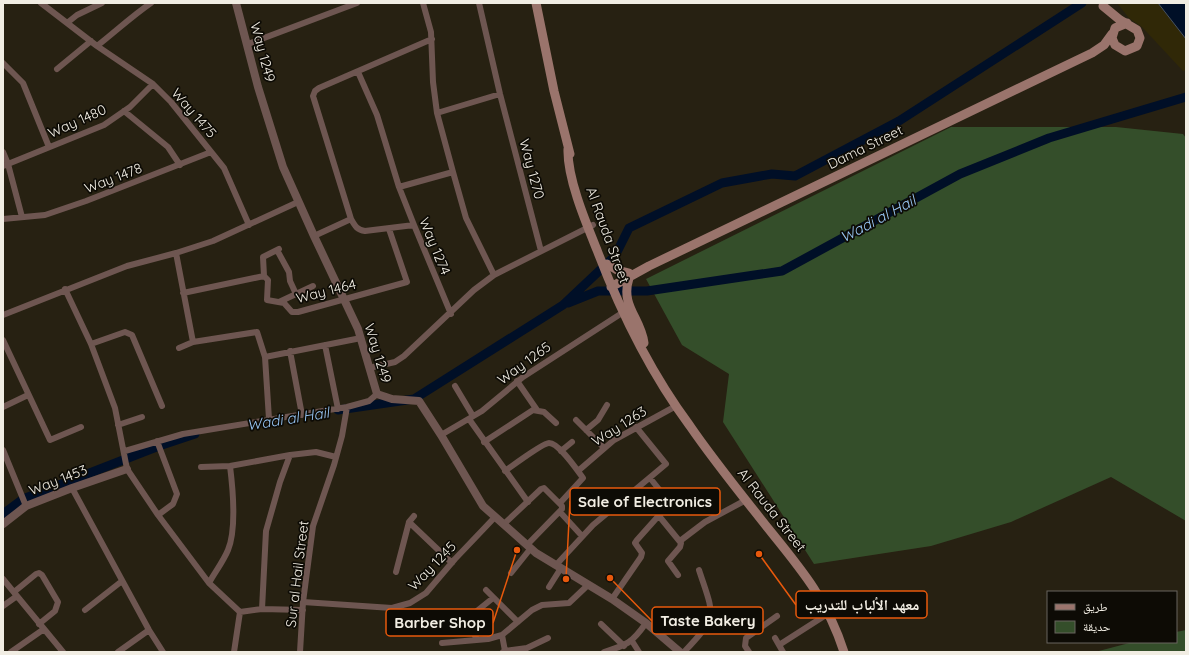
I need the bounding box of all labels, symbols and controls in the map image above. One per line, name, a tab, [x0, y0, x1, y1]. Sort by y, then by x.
street label: Way 1249	[246, 20, 280, 84]
street label: Way 1475	[167, 84, 221, 142]
street label: Way 1480	[45, 100, 109, 142]
street label: Dama Street	[824, 121, 906, 173]
street label: Way 1270	[515, 137, 549, 201]
street label: Way 1478	[82, 159, 144, 197]
street label: Al Rauda Street	[582, 185, 634, 286]
water label: Wadi al Hail	[837, 190, 920, 246]
street label: Way 1274	[415, 215, 455, 277]
street label: Way 1464	[294, 275, 358, 307]
street label: Way 1249	[360, 321, 396, 385]
street label: Way 1265	[494, 338, 554, 388]
water label: Wadi al Hail	[245, 402, 332, 434]
street label: Way 1263	[588, 402, 650, 450]
street label: Way 1453	[26, 461, 90, 499]
street label: Al Rauda Street	[734, 465, 810, 555]
callout: Sale of Electronics	[570, 488, 720, 515]
text: Sale of Electronics	[578, 492, 712, 511]
street label: Sur al Hail Street	[282, 519, 313, 628]
street label: Way 1245	[404, 538, 460, 594]
callout: معهد الألباب للتدريب	[796, 591, 927, 618]
legend	[1047, 591, 1177, 643]
text: معهد الألباب للتدريب	[805, 595, 919, 614]
text: طريق	[1083, 599, 1108, 614]
callout: Taste Bakery	[652, 607, 763, 634]
callout: Barber Shop	[386, 609, 493, 636]
text: Taste Bakery	[660, 611, 756, 630]
text: Barber Shop	[394, 613, 486, 632]
text: حديقة	[1083, 619, 1111, 634]

